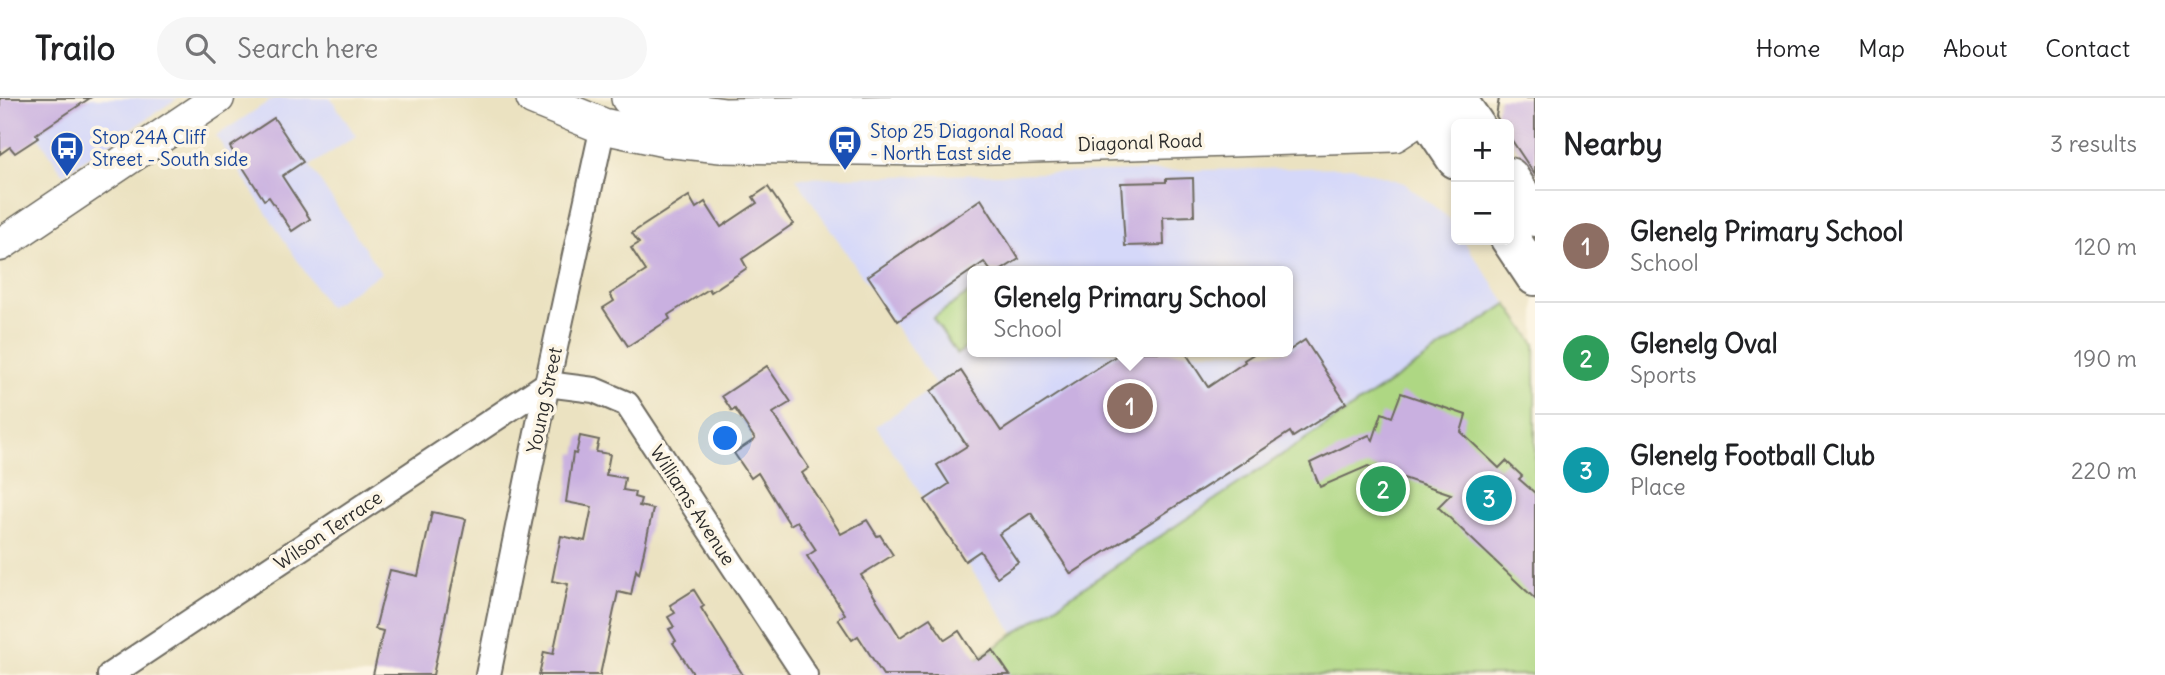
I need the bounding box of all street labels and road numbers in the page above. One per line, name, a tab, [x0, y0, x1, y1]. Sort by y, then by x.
street label: Diagonal Road	[1077, 128, 1203, 156]
street label: Young Street	[521, 345, 567, 455]
street label: Williams Avenue	[645, 440, 741, 570]
street label: Wilson Terrace	[269, 485, 387, 575]

